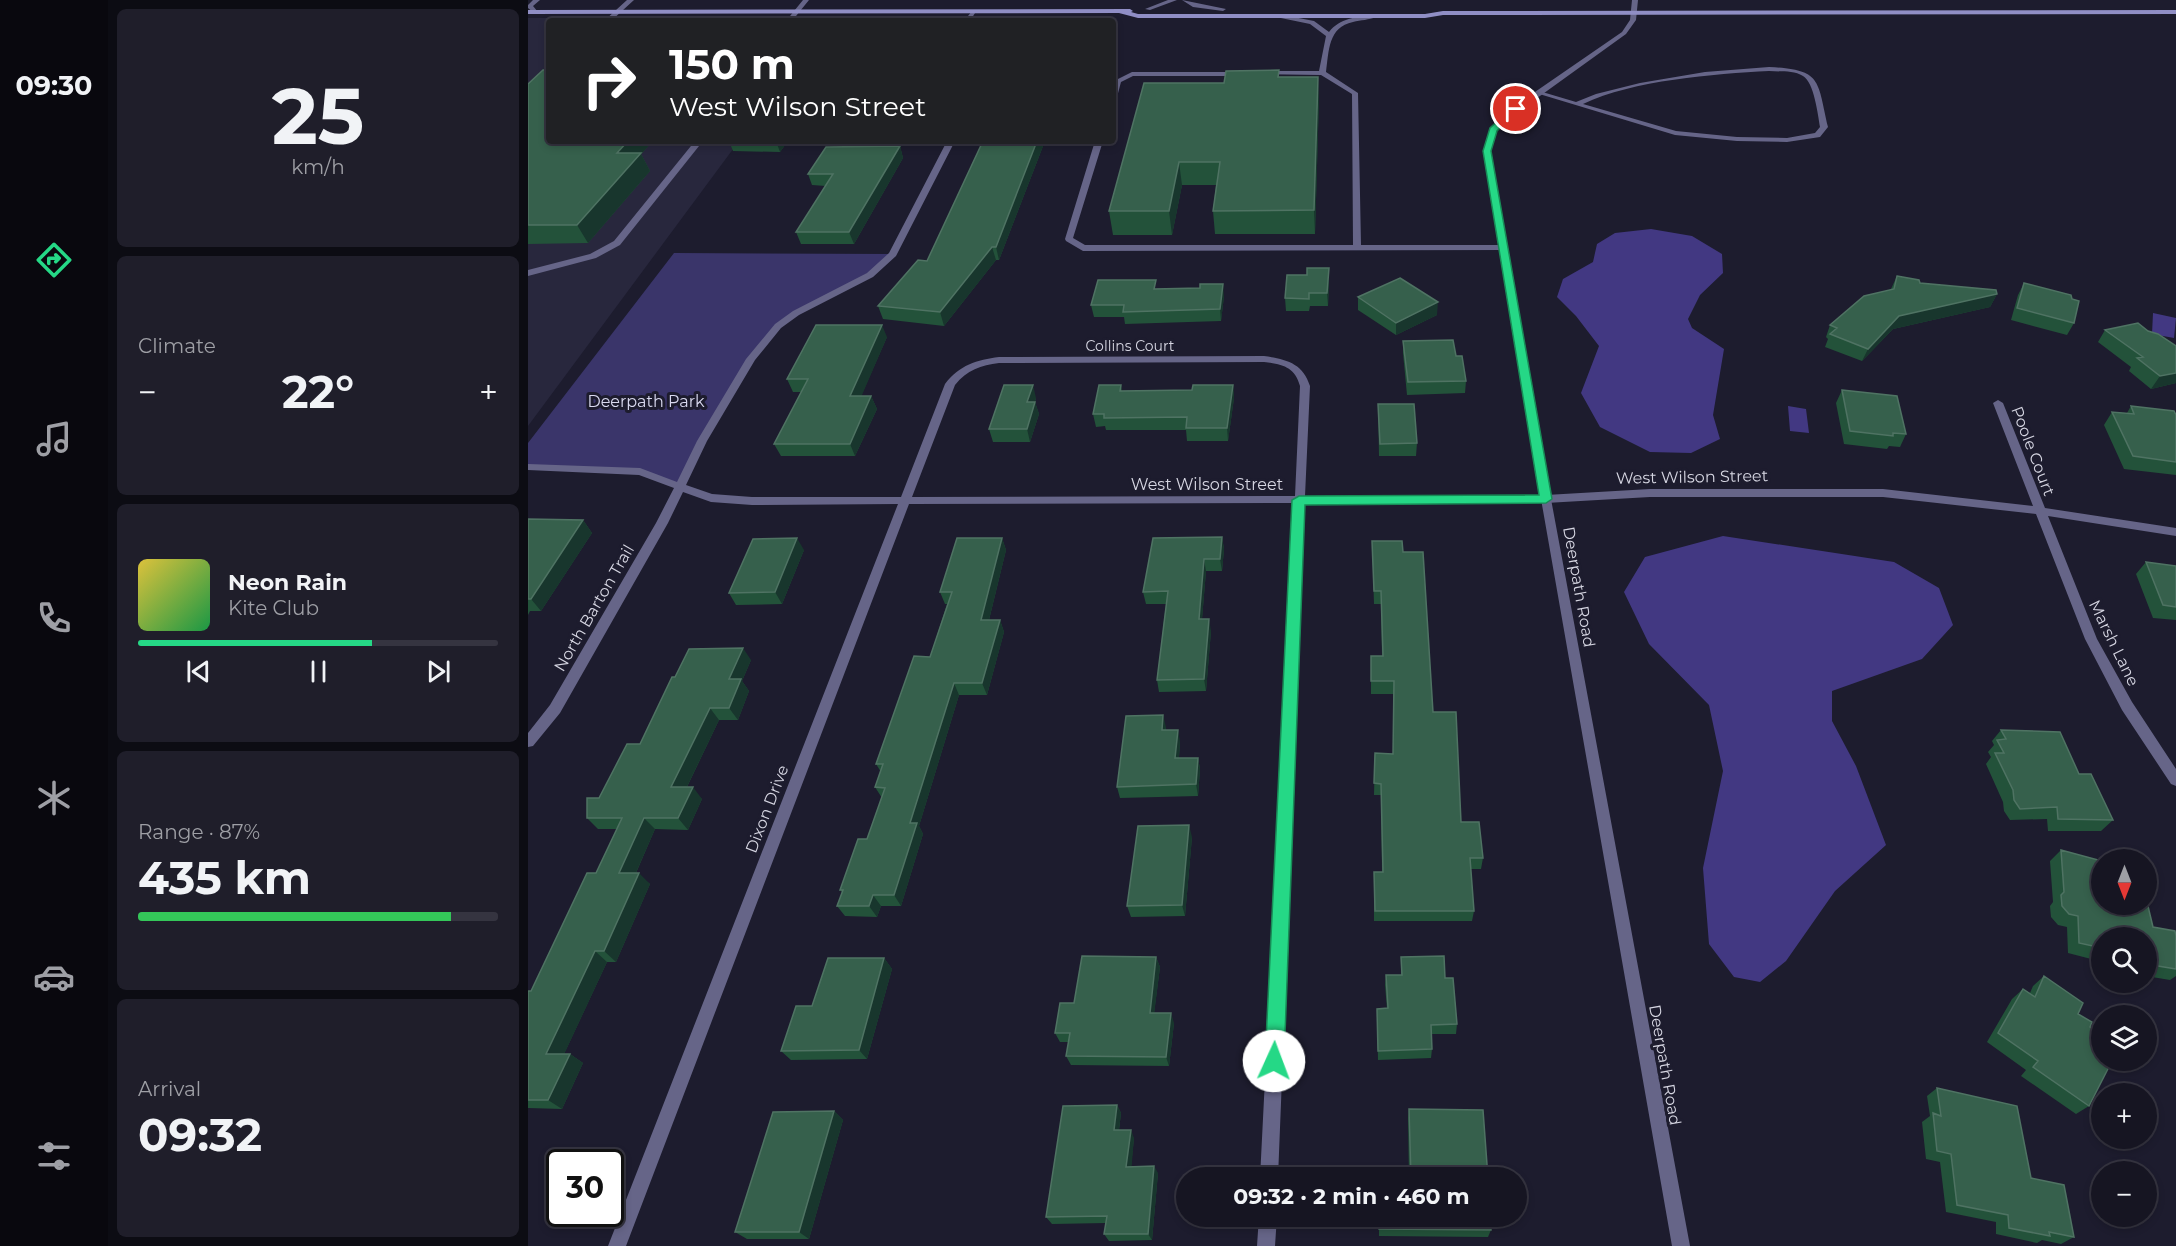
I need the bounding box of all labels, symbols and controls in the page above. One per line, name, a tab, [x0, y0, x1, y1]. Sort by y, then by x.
text: 150 m	[669, 38, 795, 90]
icon: right	[570, 42, 648, 120]
text: 25	[272, 68, 364, 164]
text: 09:30	[16, 69, 92, 102]
pin	[1490, 83, 1541, 134]
text: West Wilson Street	[669, 90, 926, 123]
icon: arrive	[1499, 92, 1532, 125]
text: km/h	[291, 155, 345, 179]
icon: directions	[33, 239, 75, 281]
text: Climate	[138, 334, 216, 358]
street label: Collins Court	[1086, 337, 1175, 355]
text: 22°	[282, 364, 354, 419]
text: −	[138, 372, 157, 412]
text: +	[479, 372, 498, 412]
park label: Deerpath Park	[587, 392, 705, 411]
street label: Poole Court	[2007, 404, 2059, 499]
icon: music	[33, 418, 75, 460]
street label: West Wilson Street	[1616, 466, 1769, 488]
street label: West Wilson Street	[1131, 475, 1284, 494]
street label: Deerpath Road	[1559, 525, 1599, 649]
street label: North Barton Trail	[550, 541, 638, 675]
text: Neon Rain	[228, 569, 347, 596]
text: Kite Club	[228, 596, 319, 620]
icon: phone	[33, 597, 75, 639]
street label: Marsh Lane	[2085, 597, 2143, 689]
icon: previous	[182, 655, 215, 688]
icon: pause	[302, 655, 335, 688]
icon: next	[422, 655, 455, 688]
street label: Dixon Drive	[742, 762, 792, 856]
icon: climate	[33, 777, 75, 819]
text: Range · 87%	[138, 820, 260, 844]
north arrow	[2091, 849, 2157, 915]
map controls	[2091, 849, 2157, 1227]
text: 435 km	[138, 850, 311, 905]
button: search	[2091, 927, 2157, 993]
icon: car	[33, 956, 75, 998]
street label: Deerpath Road	[1645, 1003, 1685, 1127]
button: layers	[2091, 1005, 2157, 1071]
position arrow	[1242, 1029, 1306, 1093]
text: Arrival	[138, 1077, 201, 1101]
button: +	[2091, 1083, 2157, 1149]
text: 09:32	[138, 1107, 262, 1162]
icon: filters	[33, 1135, 75, 1177]
speed limit sign: 30	[546, 1149, 624, 1227]
button: −	[2091, 1161, 2157, 1227]
text: 09:32 · 2 min · 460 m	[1233, 1183, 1470, 1210]

